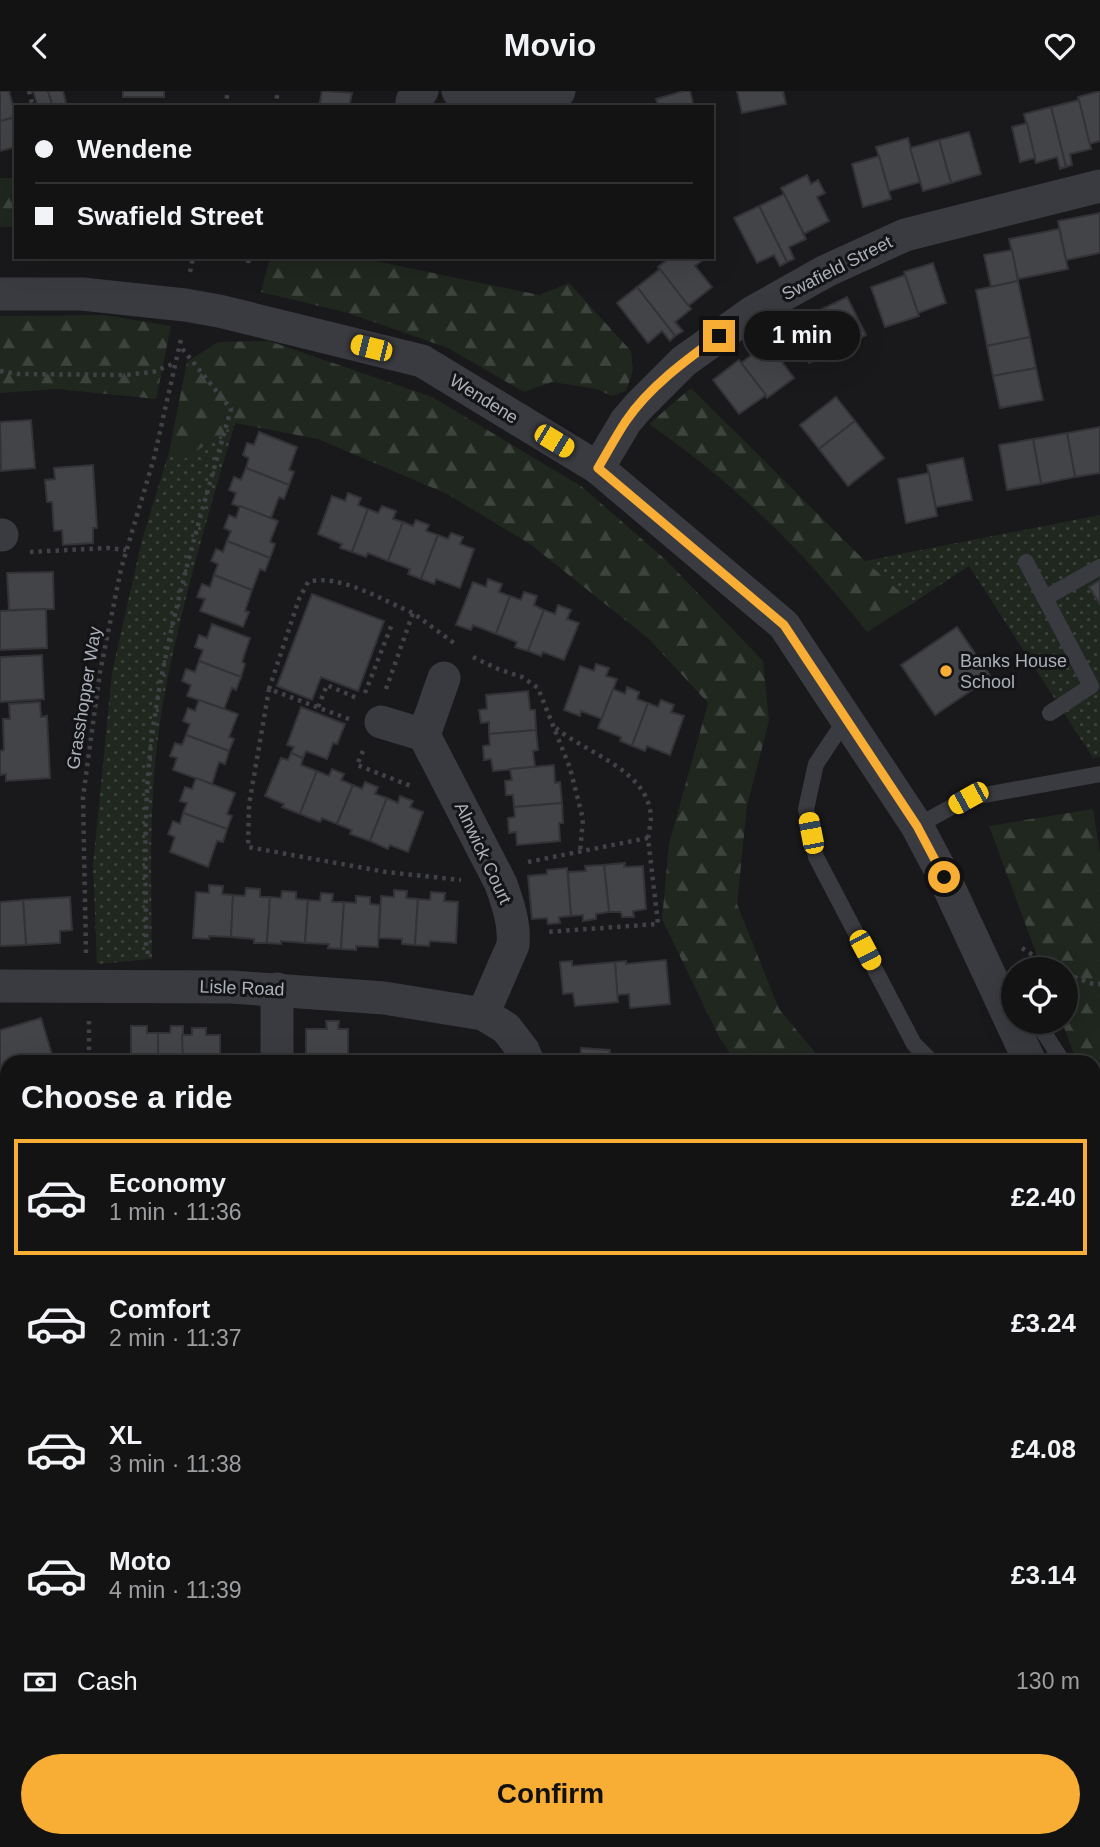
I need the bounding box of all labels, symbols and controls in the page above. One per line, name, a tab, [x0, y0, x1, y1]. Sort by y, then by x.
icon: back	[21, 27, 59, 65]
text: Movio	[504, 27, 596, 63]
icon: heart	[1041, 27, 1079, 65]
text: Wendene	[77, 134, 192, 164]
text: Swafield Street	[77, 201, 263, 231]
street label: Swafield Street	[779, 232, 895, 304]
callout: 1 min	[744, 311, 859, 361]
route end	[703, 320, 735, 352]
text: 1 min	[772, 322, 832, 348]
car	[349, 333, 394, 363]
street label: Wendene	[446, 370, 522, 428]
car	[531, 421, 578, 461]
street label: Grasshopper Way	[63, 625, 105, 771]
place label: Banks House School	[960, 651, 1067, 692]
marker: Banks House School	[938, 663, 954, 679]
car	[945, 779, 992, 817]
street label: Alnwick Court	[451, 799, 515, 907]
car	[797, 810, 826, 856]
route start	[928, 861, 960, 893]
car	[846, 927, 885, 973]
map controls	[1001, 957, 1078, 1034]
button: locate	[1001, 957, 1078, 1034]
street label: Lisle Road	[199, 977, 285, 999]
text: Choose a ride	[21, 1079, 233, 1115]
icon: car	[25, 1166, 88, 1229]
text: Economy	[109, 1168, 226, 1198]
text: £2.40	[1011, 1182, 1076, 1212]
text: 1 min · 11:36	[109, 1199, 242, 1225]
icon: car	[25, 1292, 88, 1355]
text: Comfort	[109, 1294, 210, 1324]
text: £3.24	[1011, 1308, 1076, 1338]
text: 2 min · 11:37	[109, 1325, 242, 1351]
icon: car	[25, 1418, 88, 1481]
text: XL	[109, 1420, 142, 1450]
text: £4.08	[1011, 1434, 1076, 1464]
text: 3 min · 11:38	[109, 1451, 242, 1477]
icon: car	[25, 1544, 88, 1607]
text: Moto	[109, 1546, 171, 1576]
text: £3.14	[1011, 1560, 1076, 1590]
text: 4 min · 11:39	[109, 1577, 242, 1603]
icon: cash	[21, 1663, 59, 1701]
text: Cash	[77, 1666, 138, 1696]
text: 130 m	[1016, 1668, 1080, 1694]
button: Confirm	[21, 1754, 1080, 1834]

